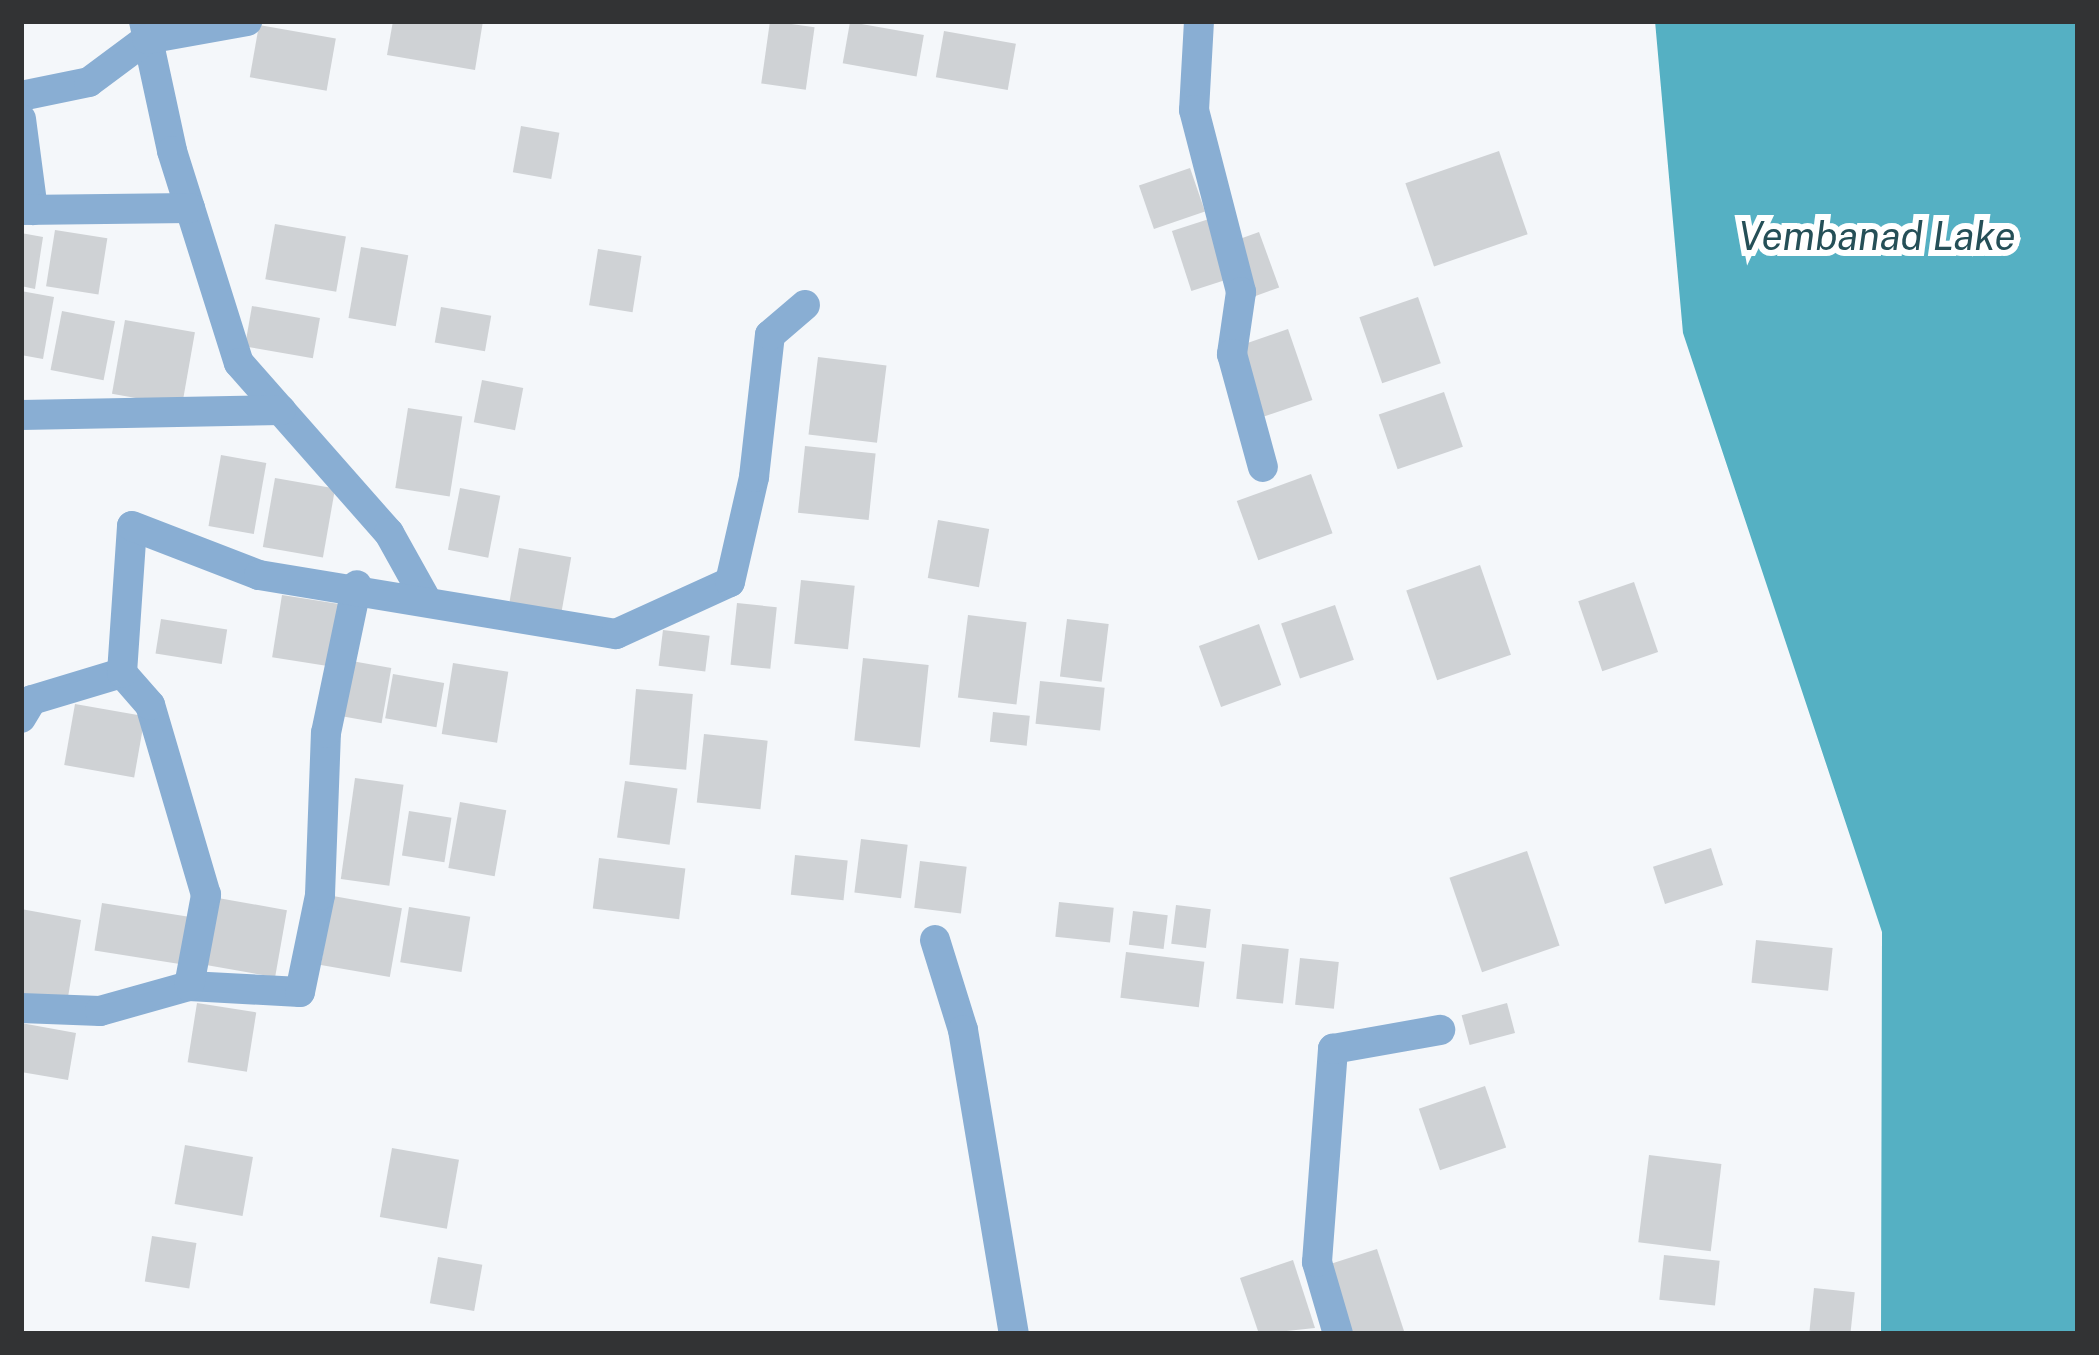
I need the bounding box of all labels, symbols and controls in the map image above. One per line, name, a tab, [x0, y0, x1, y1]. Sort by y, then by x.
water label: Vembanad Lake	[1738, 213, 2016, 259]

